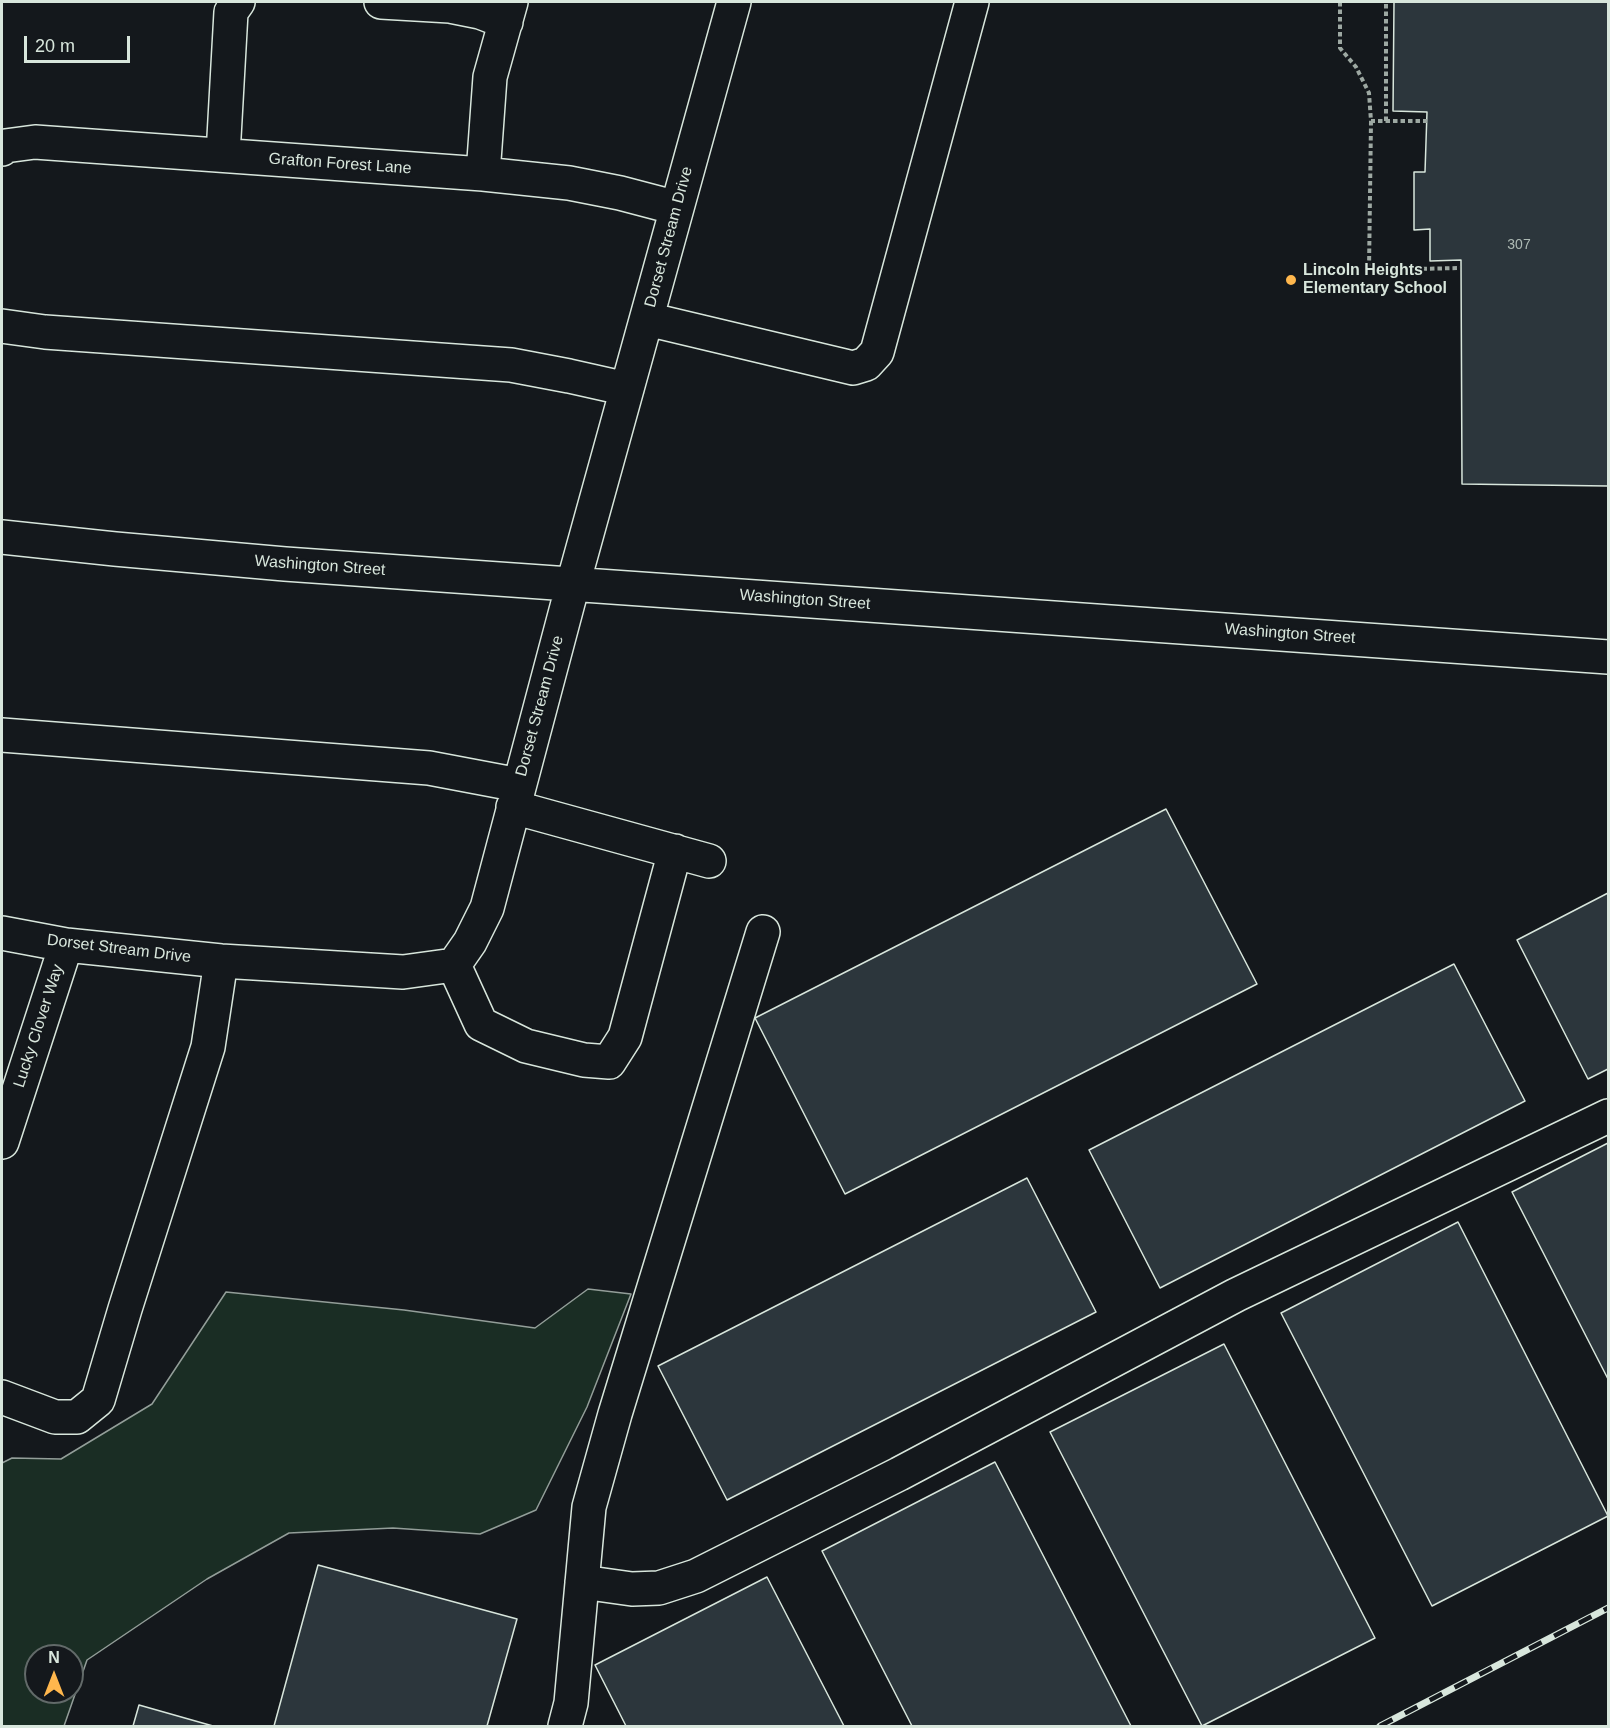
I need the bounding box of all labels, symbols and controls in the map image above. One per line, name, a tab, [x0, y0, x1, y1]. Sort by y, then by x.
scale bar	[27, 24, 134, 62]
text: 20 m	[35, 36, 75, 56]
street label: Grafton Forest Lane	[268, 149, 412, 179]
street label: Dorset Stream Drive	[641, 165, 697, 309]
house number: 307	[1507, 237, 1531, 253]
place label: Lincoln Heights Elementary School	[1303, 261, 1447, 299]
marker: Lincoln Heights Elementary School	[1284, 273, 1298, 287]
street label: Washington Street	[254, 552, 386, 580]
street label: Washington Street	[739, 586, 871, 614]
street label: Washington Street	[1224, 620, 1356, 648]
street label: Dorset Stream Drive	[512, 634, 568, 778]
street label: Dorset Stream Drive	[46, 931, 192, 967]
street label: Lucky Clover Way	[10, 962, 68, 1090]
north arrow	[24, 1644, 84, 1704]
text: N	[48, 1649, 60, 1666]

